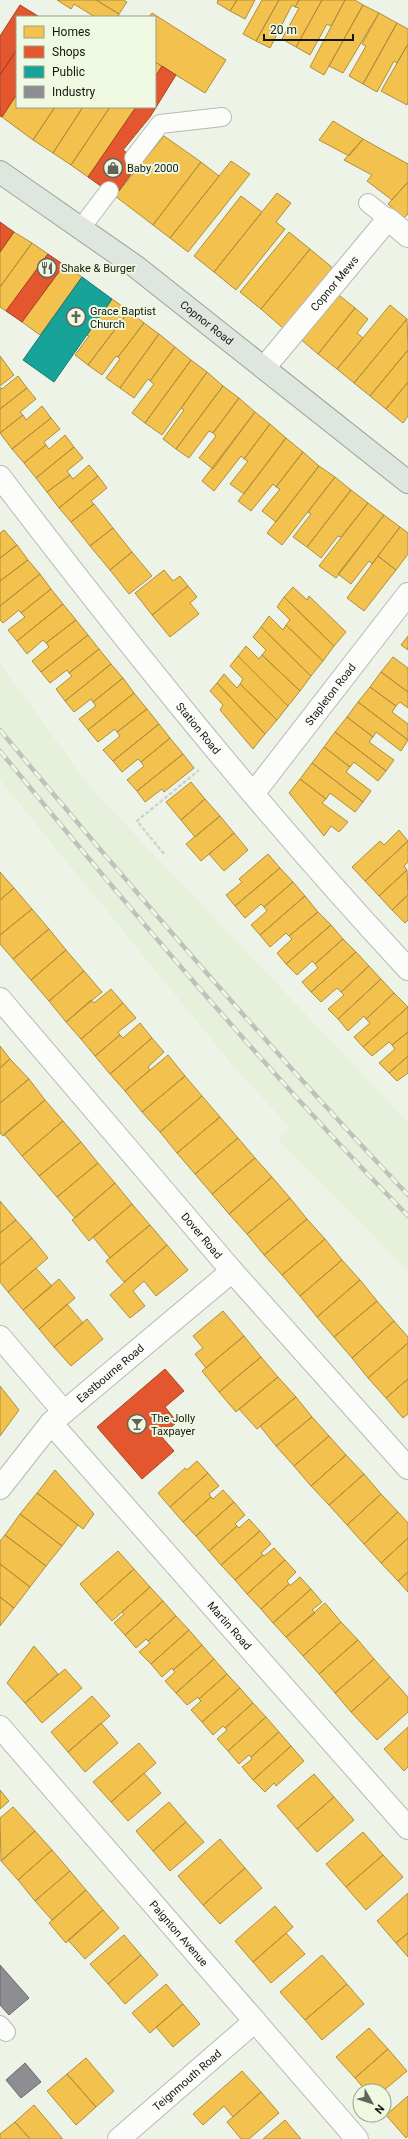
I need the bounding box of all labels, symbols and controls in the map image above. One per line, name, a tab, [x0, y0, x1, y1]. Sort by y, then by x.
legend	[16, 16, 156, 108]
scale bar	[264, 16, 353, 42]
text: 20 m	[270, 23, 297, 37]
text: Homes	[52, 25, 90, 39]
text: Shops	[52, 45, 86, 59]
text: Public	[52, 65, 85, 79]
text: Industry	[52, 85, 96, 99]
shop icon: Baby 2000	[102, 157, 124, 179]
place label: Baby 2000	[127, 162, 179, 175]
street label: Copnor Mews	[308, 253, 362, 314]
restaurant icon: Shake & Burger	[36, 257, 58, 279]
place label: Shake & Burger	[61, 262, 136, 275]
street label: Copnor Road	[177, 298, 235, 348]
place label: Grace Baptist Church	[90, 305, 156, 331]
church icon: Grace Baptist Church	[65, 306, 87, 328]
street label: Stapleton Road	[303, 661, 359, 728]
street label: Station Road	[173, 700, 223, 757]
street label: Dover Road	[178, 1210, 225, 1262]
street label: Eastbourne Road	[74, 1342, 147, 1406]
place label: The Jolly Taxpayer	[151, 1412, 196, 1438]
bar icon: The Jolly Taxpayer	[126, 1413, 148, 1435]
street label: Martin Road	[204, 1599, 254, 1653]
street label: Paignton Avenue	[146, 1898, 210, 1969]
street label: Teignmouth Road	[150, 2047, 224, 2114]
north arrow	[352, 2083, 392, 2123]
text: N	[372, 2102, 387, 2116]

